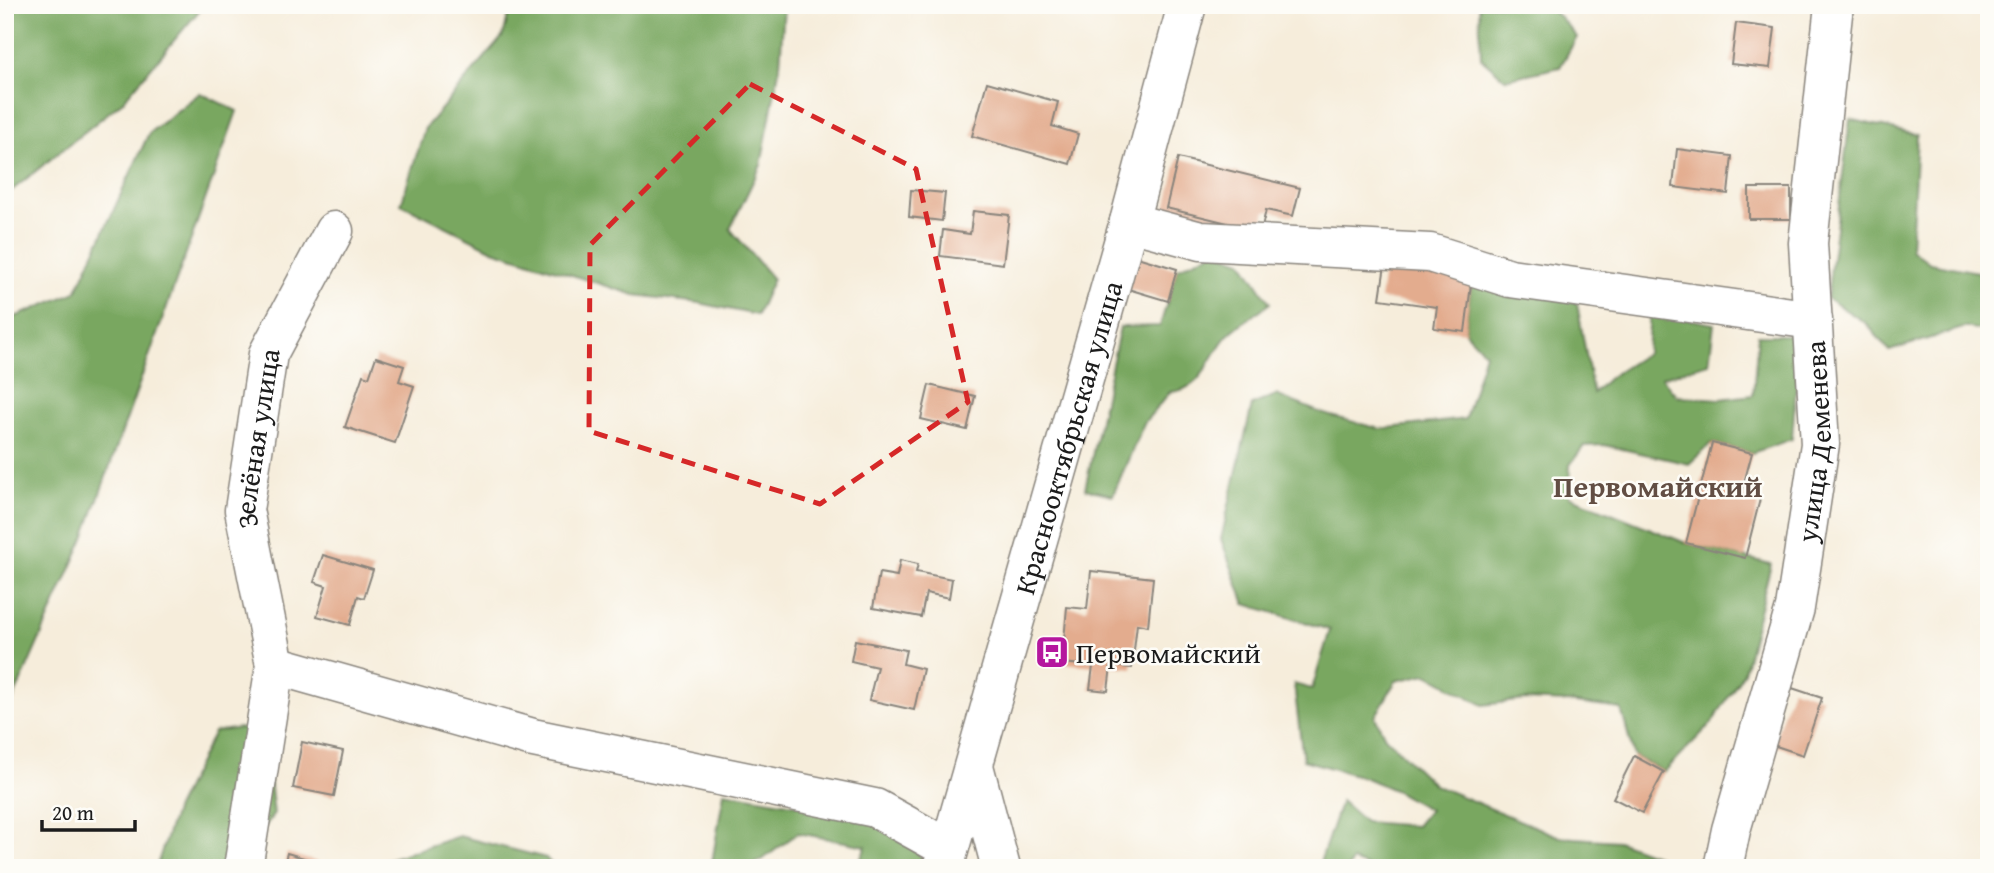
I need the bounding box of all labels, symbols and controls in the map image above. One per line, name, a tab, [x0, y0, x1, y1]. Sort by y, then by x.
street label: Краснооктябрьская улица	[1003, 275, 1132, 599]
street label: улица Деменева	[1785, 339, 1840, 546]
street label: Зелёная улица	[223, 345, 289, 532]
district label: Первомайский	[1553, 464, 1763, 508]
place label: Первомайский	[1076, 632, 1261, 673]
bus stop icon: Первомайский	[1033, 633, 1071, 671]
scale bar	[42, 789, 135, 833]
text: 20 m	[52, 797, 94, 828]

